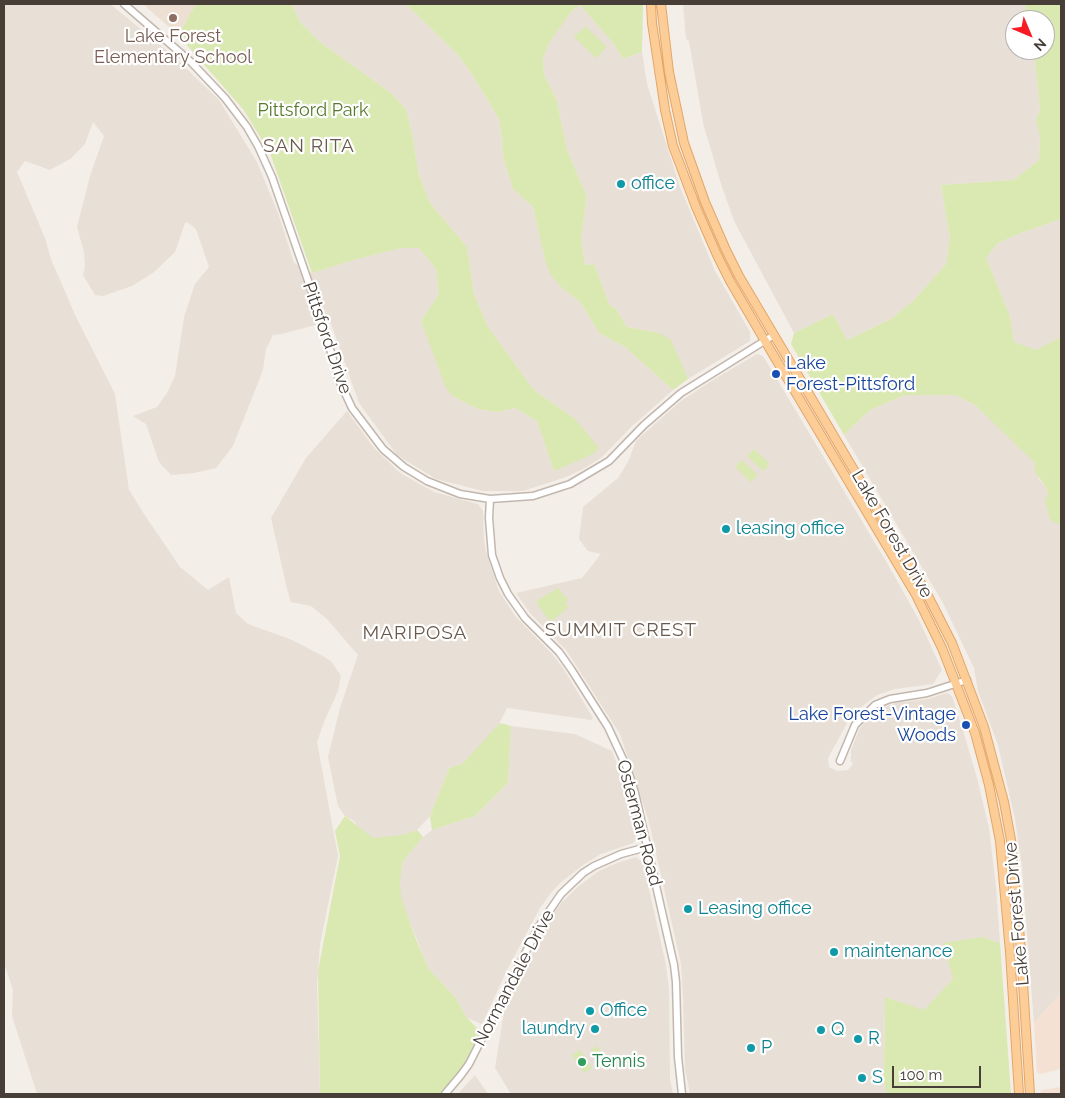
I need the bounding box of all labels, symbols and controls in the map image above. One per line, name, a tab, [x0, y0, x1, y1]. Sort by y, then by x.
north arrow	[1005, 10, 1055, 60]
marker: Lake Forest Elementary School	[167, 12, 179, 24]
place label: Lake Forest Elementary School	[94, 26, 252, 68]
text: N	[1030, 35, 1049, 54]
park label: Pittsford Park	[258, 100, 368, 122]
district label: SAN RITA	[262, 135, 356, 157]
place label: office	[631, 173, 675, 195]
marker: office	[615, 178, 627, 190]
street label: Pittsford Drive	[298, 279, 356, 397]
place label: Lake Forest-Pittsford	[786, 353, 915, 396]
marker: Lake Forest-Pittsford	[770, 368, 782, 380]
street label: Lake Forest Drive	[847, 466, 937, 602]
place label: leasing office	[736, 518, 844, 540]
marker: leasing office	[720, 523, 732, 535]
district label: SUMMIT CREST	[543, 619, 699, 641]
district label: MARIPOSA	[362, 622, 468, 644]
place label: Lake Forest-Vintage Woods	[788, 704, 956, 746]
marker: Lake Forest-Vintage Woods	[960, 719, 972, 731]
street label: Osterman Road	[612, 758, 666, 888]
street label: Lake Forest Drive	[1000, 841, 1034, 987]
place label: Leasing office	[698, 898, 812, 920]
marker: Leasing office	[682, 903, 694, 915]
street label: Normandale Drive	[469, 906, 559, 1050]
place label: maintenance	[844, 941, 952, 963]
marker: maintenance	[828, 946, 840, 958]
place label: Office	[600, 1000, 647, 1022]
marker: Office	[584, 1005, 596, 1017]
place label: laundry	[522, 1018, 585, 1040]
place label: Q	[831, 1019, 844, 1041]
marker: laundry	[589, 1023, 601, 1035]
marker: Q	[815, 1024, 827, 1036]
place label: R	[868, 1028, 880, 1050]
marker: R	[852, 1033, 864, 1045]
place label: P	[761, 1037, 772, 1059]
marker: P	[745, 1042, 757, 1054]
place label: Tennis	[592, 1051, 645, 1073]
marker: Tennis	[576, 1056, 588, 1068]
scale bar	[895, 1056, 984, 1088]
text: 100 m	[900, 1066, 942, 1084]
place label: S	[872, 1067, 883, 1089]
marker: S	[856, 1072, 868, 1084]

